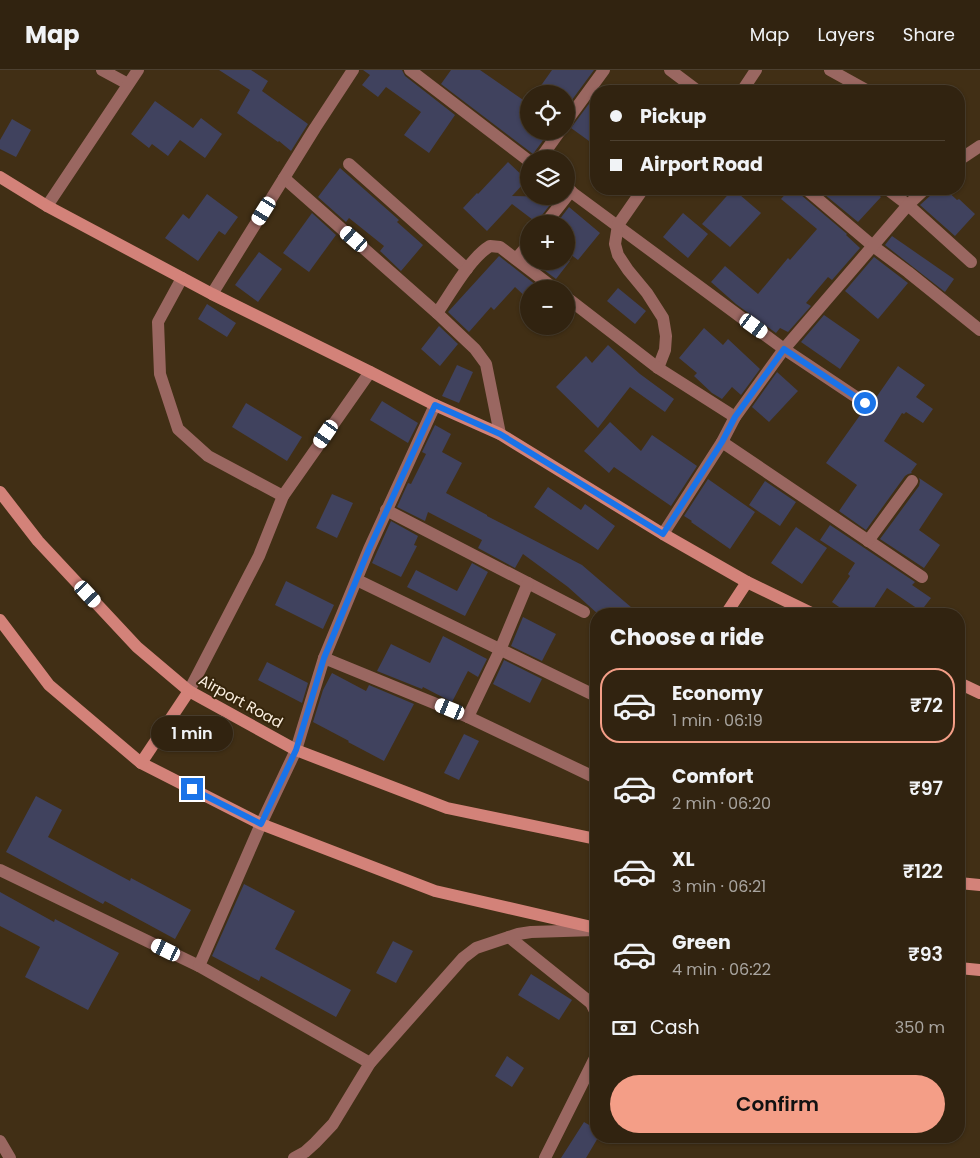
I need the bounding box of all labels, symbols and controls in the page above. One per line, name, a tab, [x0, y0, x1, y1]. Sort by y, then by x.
text: Map	[25, 18, 80, 51]
text: Map	[750, 22, 790, 47]
text: Layers	[818, 22, 875, 47]
text: Share	[903, 22, 955, 47]
map controls	[520, 85, 575, 335]
button: locate	[520, 85, 575, 140]
text: Pickup	[640, 103, 706, 130]
button: layers	[520, 150, 575, 205]
text: Airport Road	[640, 151, 763, 178]
car	[249, 194, 278, 228]
button: +	[520, 215, 575, 270]
car	[337, 223, 370, 255]
button: −	[520, 280, 575, 335]
car	[737, 311, 770, 341]
route start	[854, 392, 876, 414]
car	[311, 417, 340, 451]
car	[72, 578, 103, 610]
text: Choose a ride	[610, 622, 764, 653]
street label: Airport Road	[195, 669, 287, 733]
text: Economy	[672, 680, 763, 707]
icon: car	[612, 683, 657, 728]
text: ₹72	[910, 692, 943, 719]
car	[433, 696, 466, 722]
text: 1 min · 06:19	[672, 709, 763, 732]
callout: 1 min	[151, 716, 233, 752]
text: 1 min	[171, 722, 213, 745]
text: Comfort	[672, 763, 754, 790]
icon: car	[612, 766, 657, 811]
text: ₹97	[909, 775, 943, 802]
route end	[181, 778, 203, 800]
text: 2 min · 06:20	[672, 792, 771, 815]
text: XL	[672, 846, 695, 873]
icon: car	[612, 849, 657, 894]
text: ₹122	[903, 858, 943, 885]
text: 3 min · 06:21	[672, 875, 766, 898]
text: Green	[672, 929, 731, 956]
icon: car	[612, 932, 657, 977]
car	[149, 937, 182, 963]
text: ₹93	[908, 941, 943, 968]
text: 4 min · 06:22	[672, 958, 771, 981]
icon: cash	[610, 1014, 638, 1042]
text: Cash	[650, 1014, 700, 1041]
text: 350 m	[895, 1016, 945, 1039]
button: Confirm	[610, 1075, 945, 1133]

